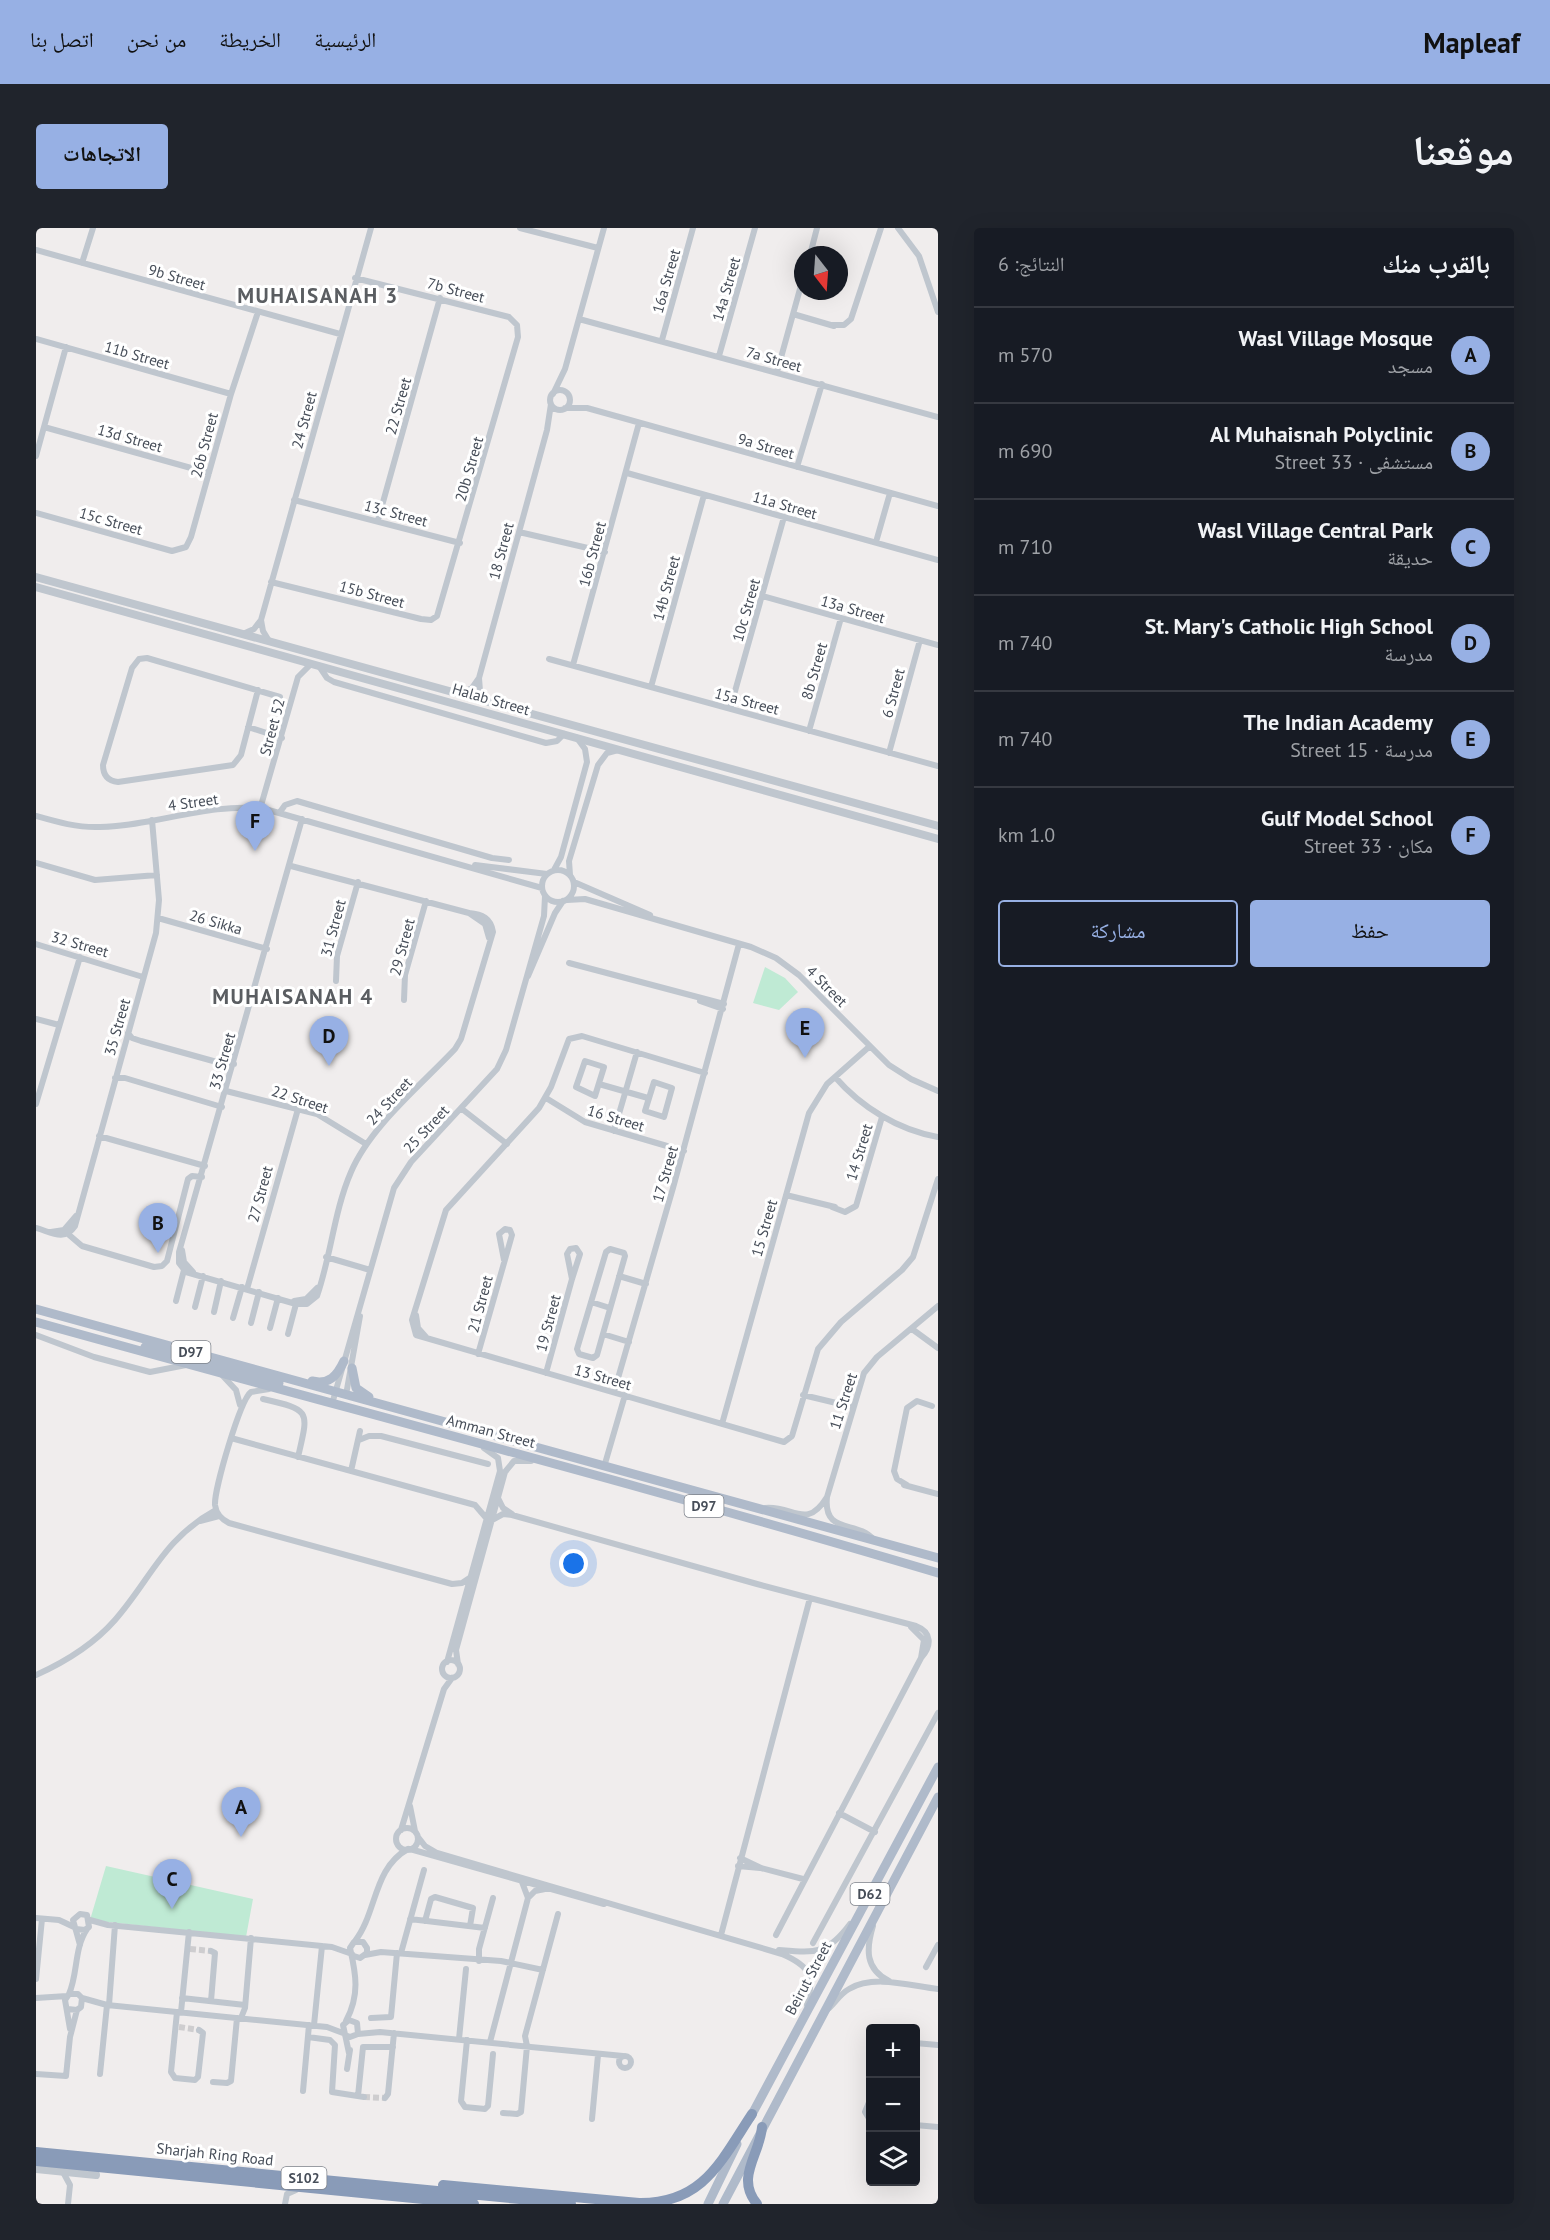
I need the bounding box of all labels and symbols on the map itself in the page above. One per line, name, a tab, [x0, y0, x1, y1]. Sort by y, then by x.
north arrow	[794, 246, 848, 300]
street label: 16a Street	[648, 247, 684, 315]
street label: 14a Street	[708, 255, 744, 323]
street label: 9b Street	[146, 260, 208, 294]
street label: 7b Street	[425, 273, 487, 307]
district label: MUHAISANAH 3	[237, 282, 399, 309]
street label: 11b Street	[102, 337, 172, 373]
street label: 7a Street	[744, 342, 804, 376]
street label: 22 Street	[381, 375, 415, 437]
street label: 24 Street	[287, 389, 321, 451]
street label: 26b Street	[186, 410, 222, 480]
street label: 13d Street	[95, 420, 165, 456]
street label: 9a Street	[736, 429, 796, 463]
street label: 20b Street	[451, 434, 487, 504]
street label: 11a Street	[751, 487, 819, 523]
street label: 13c Street	[362, 495, 430, 531]
street label: 15c Street	[77, 503, 145, 539]
street label: 16b Street	[574, 519, 610, 589]
street label: 18 Street	[484, 520, 518, 582]
street label: 14b Street	[648, 553, 684, 623]
street label: 15b Street	[337, 576, 407, 612]
street label: 10c Street	[728, 576, 764, 644]
street label: 13a Street	[819, 591, 887, 627]
street label: 8b Street	[797, 640, 831, 702]
street label: 6 Street	[877, 666, 909, 720]
street label: Halab Street	[450, 679, 532, 719]
street label: 15a Street	[713, 683, 781, 719]
street label: Street 52	[255, 696, 289, 758]
street label: 4 Street	[167, 789, 219, 815]
pin: F	[236, 802, 274, 851]
street label: 31 Street	[316, 897, 350, 959]
street label: 26 Sikka	[187, 905, 245, 939]
street label: 29 Street	[385, 916, 419, 978]
street label: 32 Street	[49, 927, 111, 961]
street label: 4 Street	[802, 961, 852, 1011]
district label: MUHAISANAH 4	[212, 983, 374, 1010]
street label: 35 Street	[100, 996, 134, 1058]
pin: E	[786, 1008, 824, 1058]
pin: D	[310, 1016, 348, 1066]
street label: 33 Street	[205, 1030, 239, 1092]
street label: 24 Street	[362, 1073, 416, 1129]
street label: 22 Street	[269, 1081, 331, 1117]
street label: 16 Street	[585, 1100, 647, 1136]
street label: 25 Street	[399, 1101, 453, 1157]
street label: 14 Street	[841, 1121, 877, 1183]
street label: 17 Street	[648, 1144, 682, 1204]
street label: 27 Street	[243, 1164, 277, 1224]
street label: 15 Street	[747, 1197, 781, 1259]
pin: B	[138, 1204, 178, 1253]
street label: 21 Street	[463, 1273, 497, 1335]
street label: 19 Street	[531, 1292, 565, 1354]
road number: D97	[172, 1341, 210, 1363]
street label: 13 Street	[572, 1360, 634, 1394]
street label: 11 Street	[825, 1370, 861, 1432]
street label: Amman Street	[445, 1410, 537, 1452]
road number: D97	[684, 1495, 724, 1517]
your location	[559, 1549, 588, 1578]
pin: A	[222, 1788, 260, 1837]
pin: C	[152, 1860, 192, 1909]
road number: D62	[850, 1883, 890, 1905]
street label: Beirut Street	[781, 1938, 835, 2018]
street label: Sharjah Ring Road	[156, 2138, 274, 2170]
road number: S102	[282, 2167, 326, 2189]

